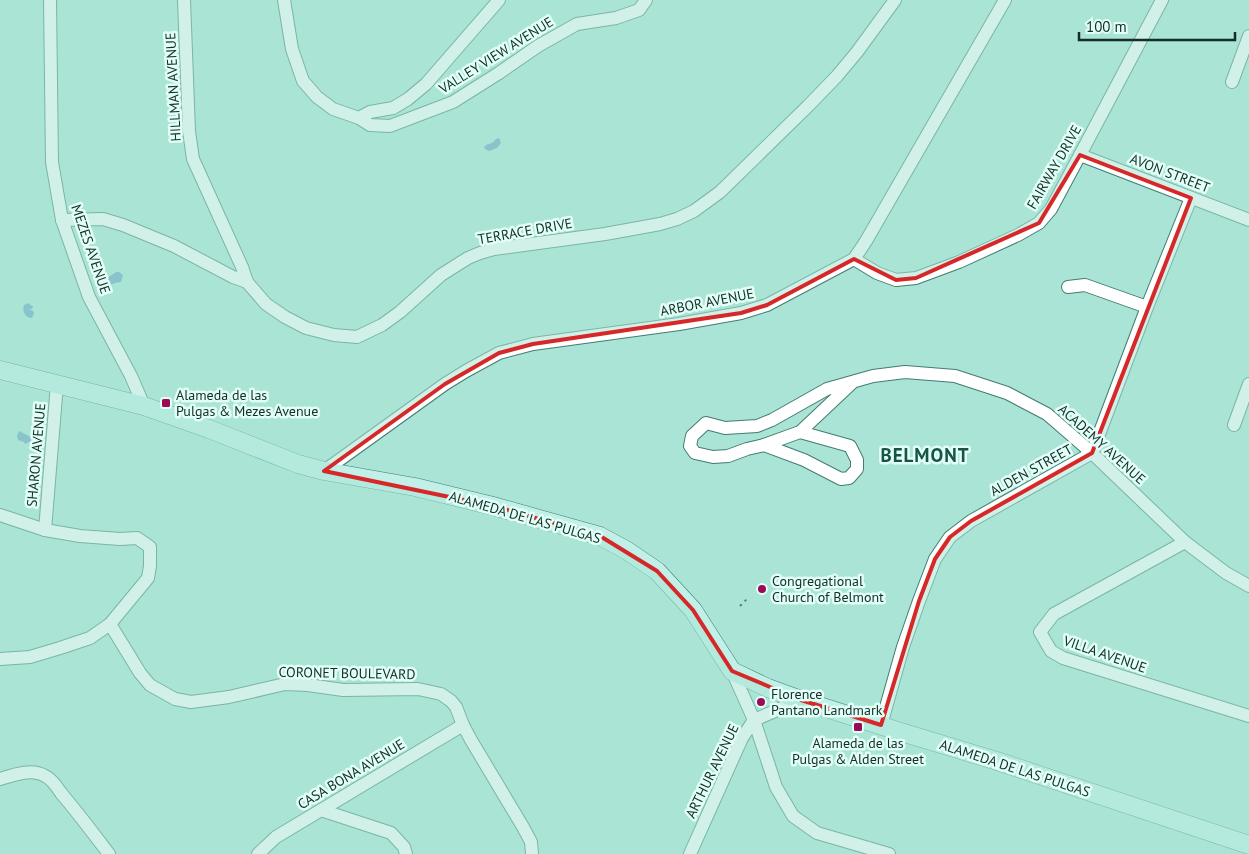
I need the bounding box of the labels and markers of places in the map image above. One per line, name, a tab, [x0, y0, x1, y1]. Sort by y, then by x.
place label: Alameda de las Pulgas & Mezes Avenue	[176, 386, 318, 420]
marker: Alameda de las Pulgas & Mezes Avenue	[160, 397, 172, 409]
place label: Congregational Church of Belmont	[772, 572, 884, 606]
marker: Congregational Church of Belmont	[756, 583, 768, 595]
place label: Florence Pantano Landmark	[771, 685, 883, 719]
marker: Florence Pantano Landmark	[755, 696, 767, 708]
marker: Alameda de las Pulgas & Alden Street	[852, 721, 864, 733]
place label: Alameda de las Pulgas & Alden Street	[792, 734, 924, 768]

